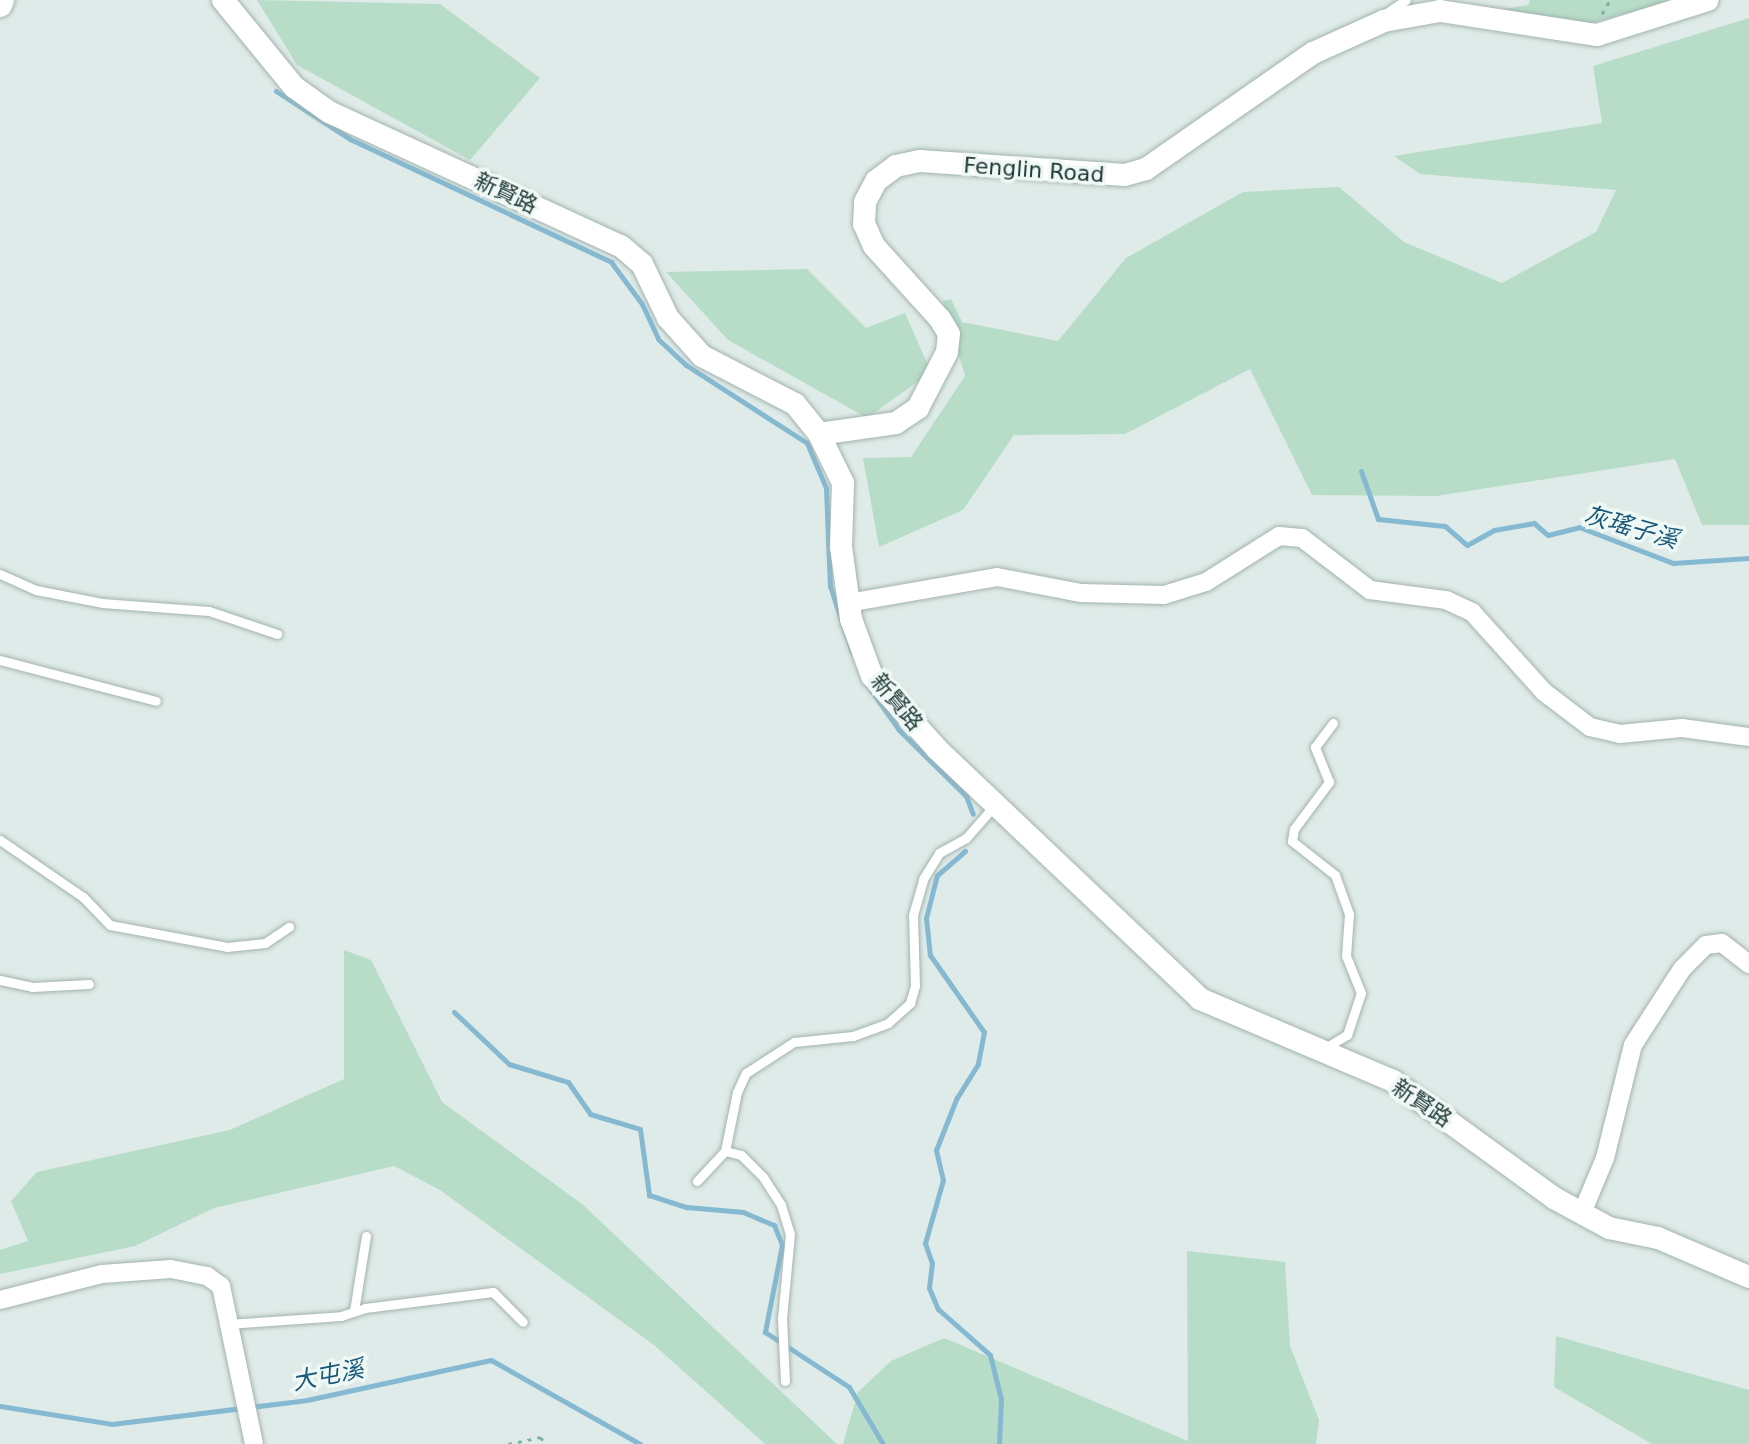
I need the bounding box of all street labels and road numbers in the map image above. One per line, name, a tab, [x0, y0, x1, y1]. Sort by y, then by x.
street label: Fenglin Road	[963, 152, 1105, 188]
street label: 新賢路	[471, 167, 541, 219]
street label: 新賢路	[866, 668, 928, 736]
street label: 新賢路	[1387, 1074, 1457, 1132]

